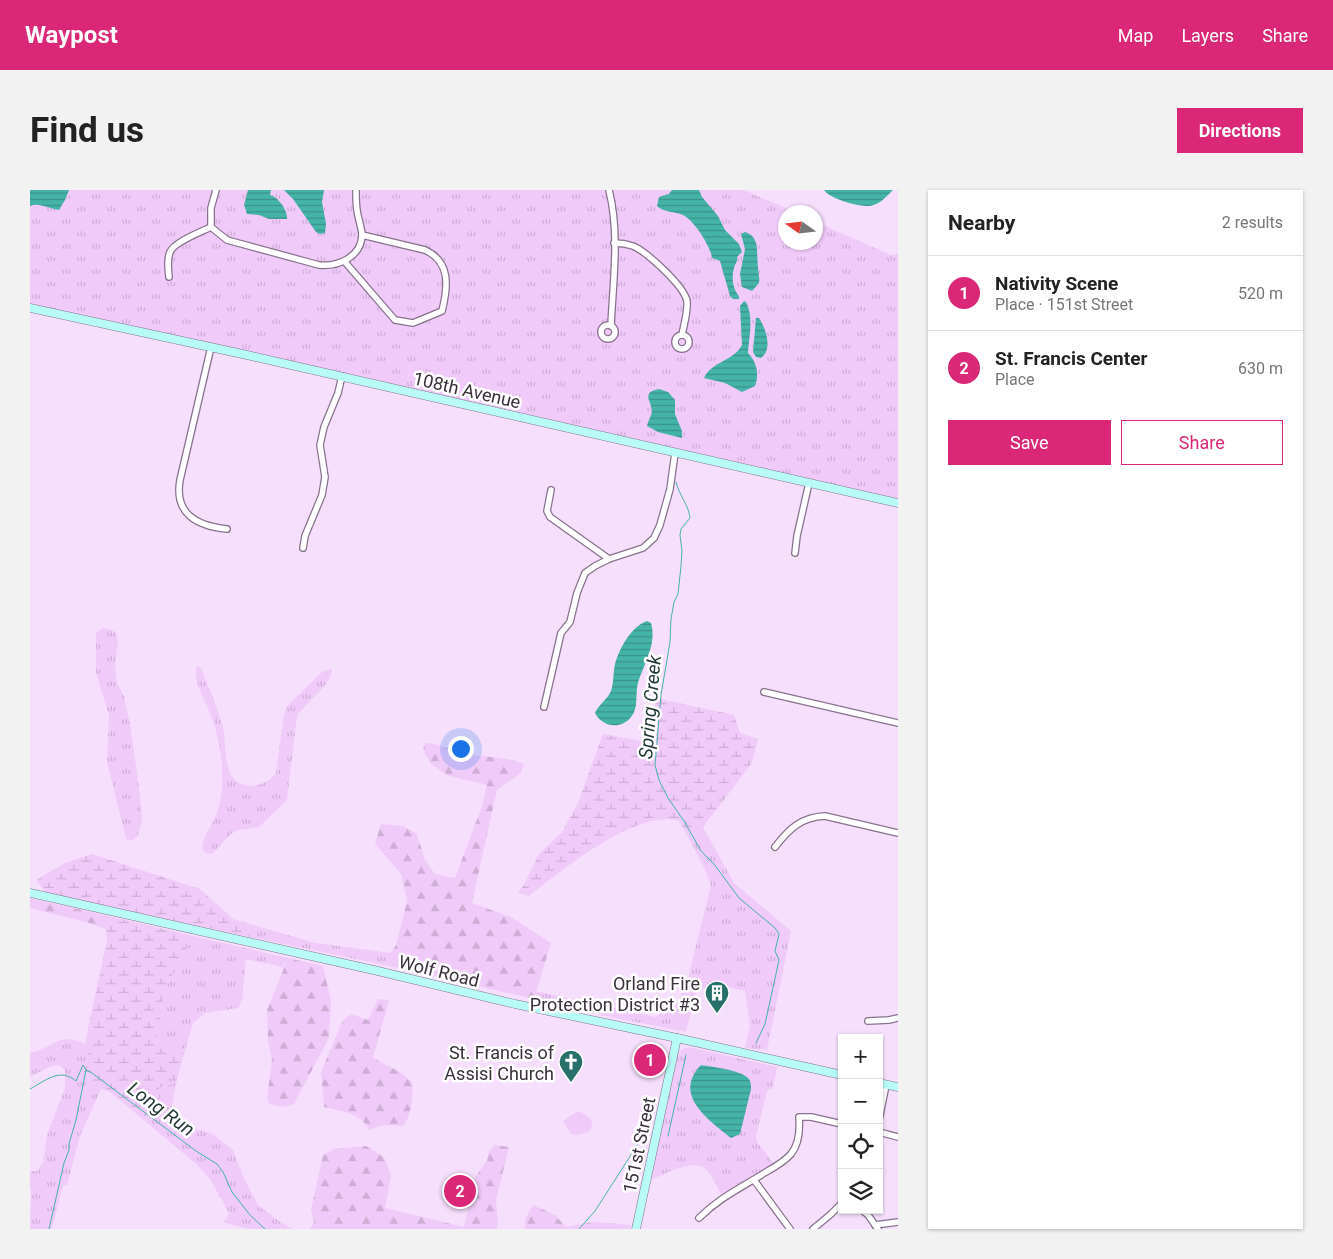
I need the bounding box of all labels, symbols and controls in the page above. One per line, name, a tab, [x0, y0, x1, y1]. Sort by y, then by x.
text: Waypost	[25, 21, 118, 49]
text: Map	[1118, 25, 1153, 46]
text: Layers	[1181, 25, 1234, 46]
text: Share	[1262, 25, 1308, 46]
button: Directions	[1177, 108, 1303, 153]
text: Find us	[30, 110, 144, 151]
north arrow	[778, 205, 823, 250]
text: Nearby	[948, 211, 1015, 235]
text: 2 results	[1222, 213, 1283, 232]
text: Nativity Scene	[995, 272, 1118, 295]
text: 1	[959, 284, 969, 303]
text: 520 m	[1238, 284, 1283, 303]
text: Place · 151st Street	[995, 295, 1133, 314]
text: St. Francis Center	[995, 347, 1147, 370]
text: 2	[959, 359, 969, 378]
text: 630 m	[1238, 359, 1283, 378]
street label: 108th Avenue	[411, 367, 523, 413]
text: Place	[995, 370, 1035, 389]
button: Save	[948, 420, 1111, 465]
button: Share	[1121, 420, 1283, 465]
water label: Spring Creek	[634, 653, 666, 760]
your location	[448, 736, 474, 762]
street label: Wolf Road	[396, 951, 482, 991]
place label: Orland Fire Protection District #3	[530, 973, 700, 1015]
building icon: Orland Fire Protection District #3	[704, 980, 730, 1014]
map controls	[838, 1034, 883, 1214]
button: +	[838, 1034, 883, 1079]
pin: 1	[634, 1041, 666, 1079]
place label: St. Francis of Assisi Church	[444, 1042, 555, 1084]
church icon: St. Francis of Assisi Church	[558, 1049, 584, 1083]
water label: Long Run	[123, 1077, 199, 1141]
button: −	[838, 1079, 883, 1124]
street label: 151st Street	[619, 1095, 659, 1195]
button: locate	[838, 1124, 883, 1169]
button: layers	[838, 1169, 883, 1214]
pin: 2	[444, 1172, 476, 1210]

